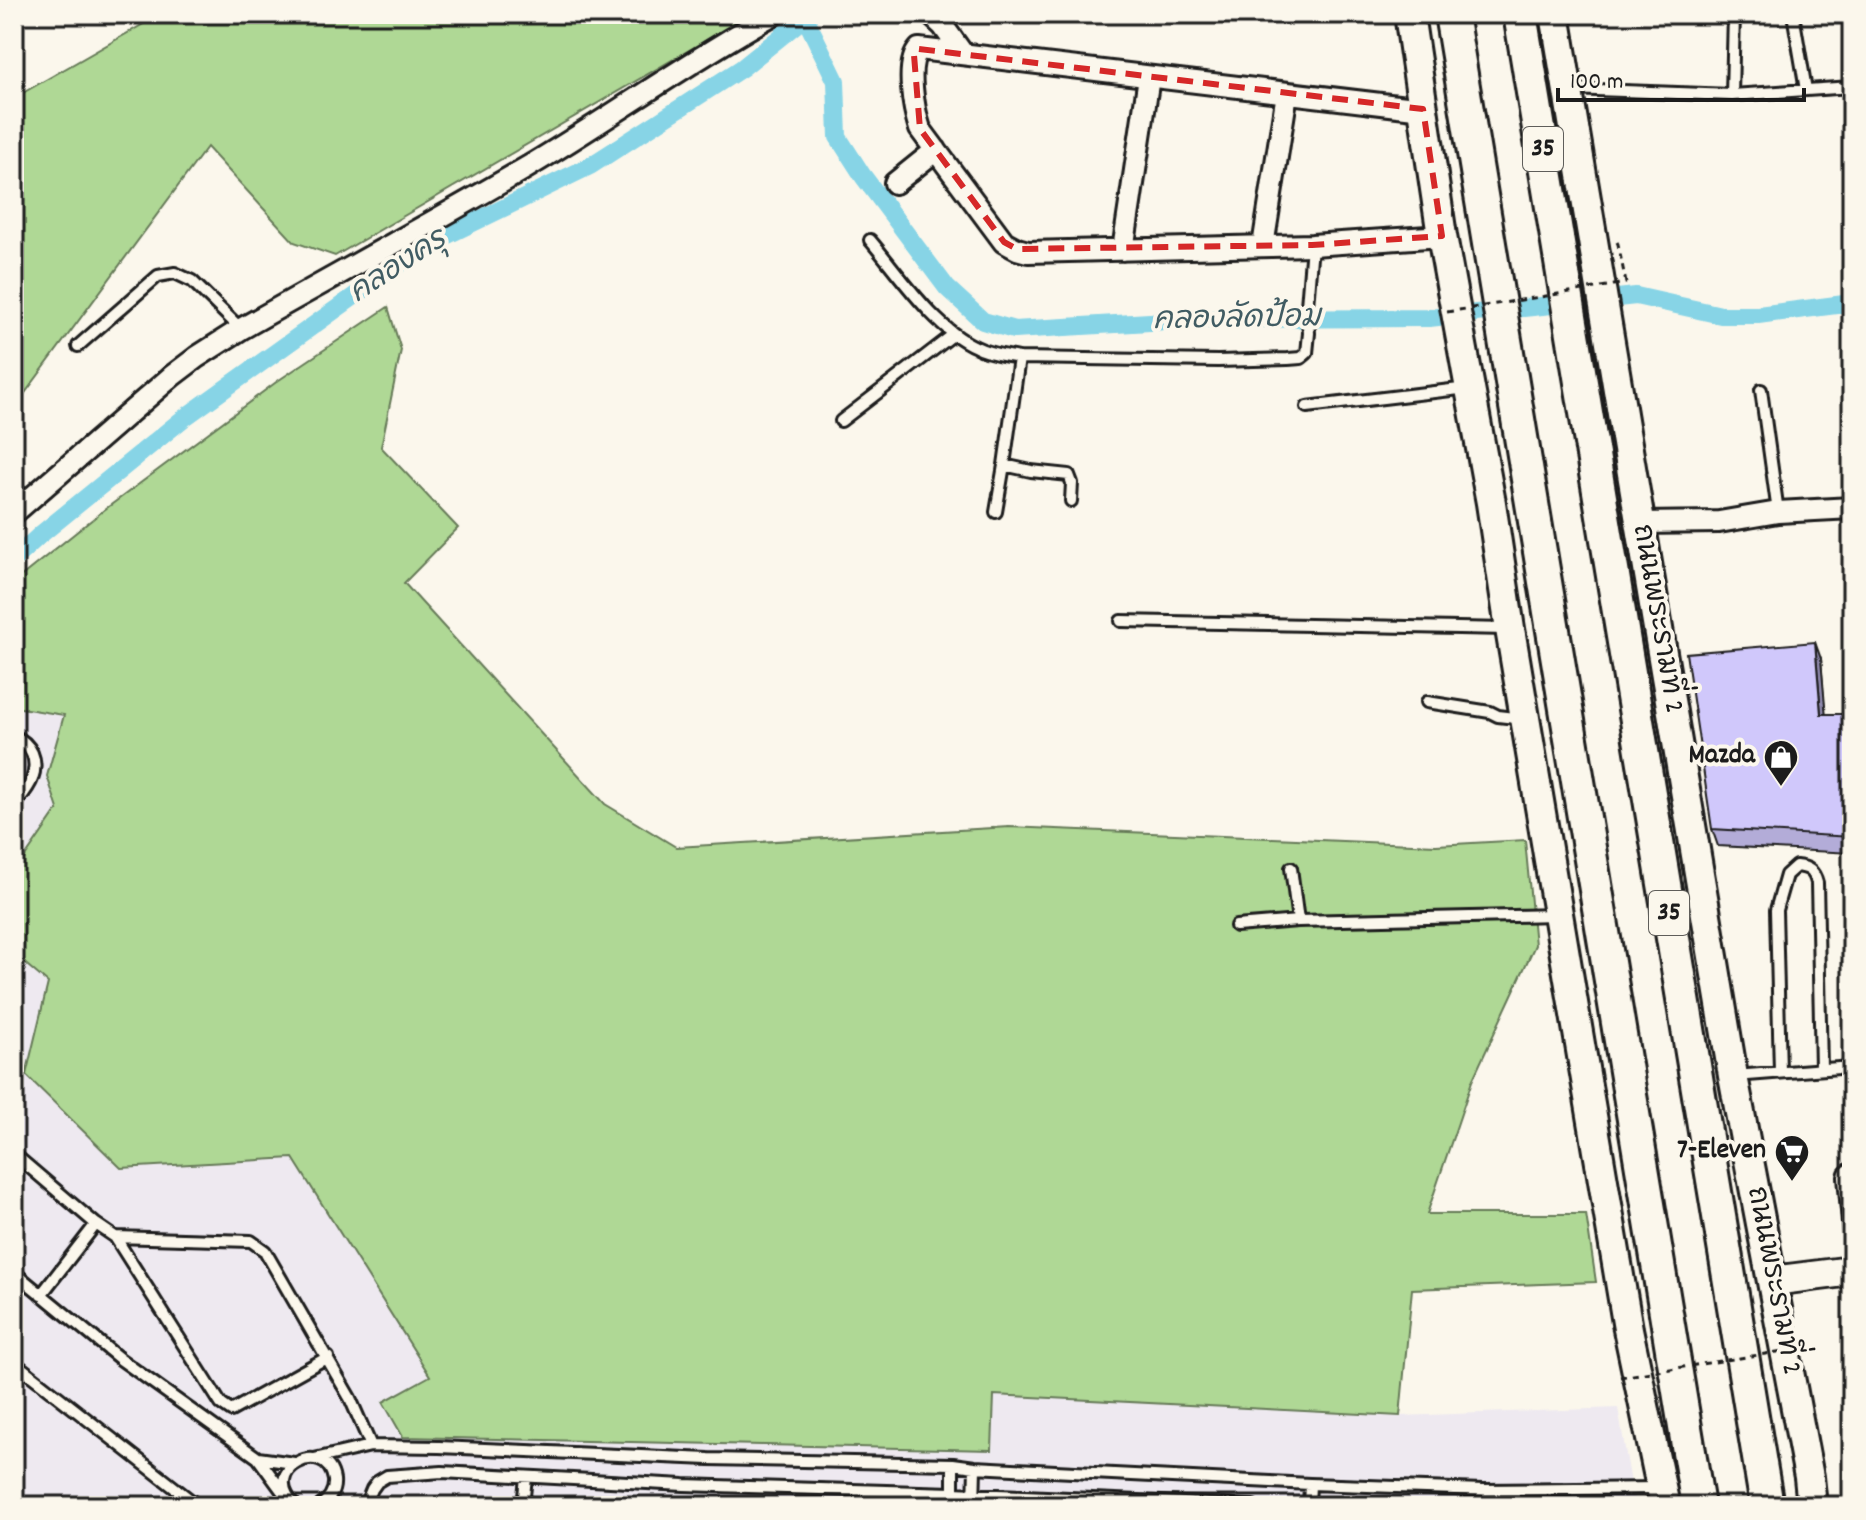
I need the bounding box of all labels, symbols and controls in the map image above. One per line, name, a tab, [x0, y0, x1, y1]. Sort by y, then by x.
scale bar	[1558, 52, 1804, 102]
text: 100 m	[1570, 66, 1623, 100]
road number: 35	[1523, 127, 1563, 171]
water label: คลองครุ	[342, 219, 459, 316]
water label: คลองลัดป้อม	[1153, 296, 1324, 344]
street label: ถนนพระรามที่ 2	[1620, 520, 1703, 717]
place label: Mazda	[1689, 737, 1756, 777]
shop icon: Mazda	[1762, 738, 1800, 788]
road number: 35	[1649, 891, 1689, 935]
place label: 7-Eleven	[1677, 1132, 1766, 1172]
supermarket icon: 7-Eleven	[1773, 1133, 1811, 1183]
street label: ถนนพระรามที่ 2	[1734, 1181, 1821, 1379]

